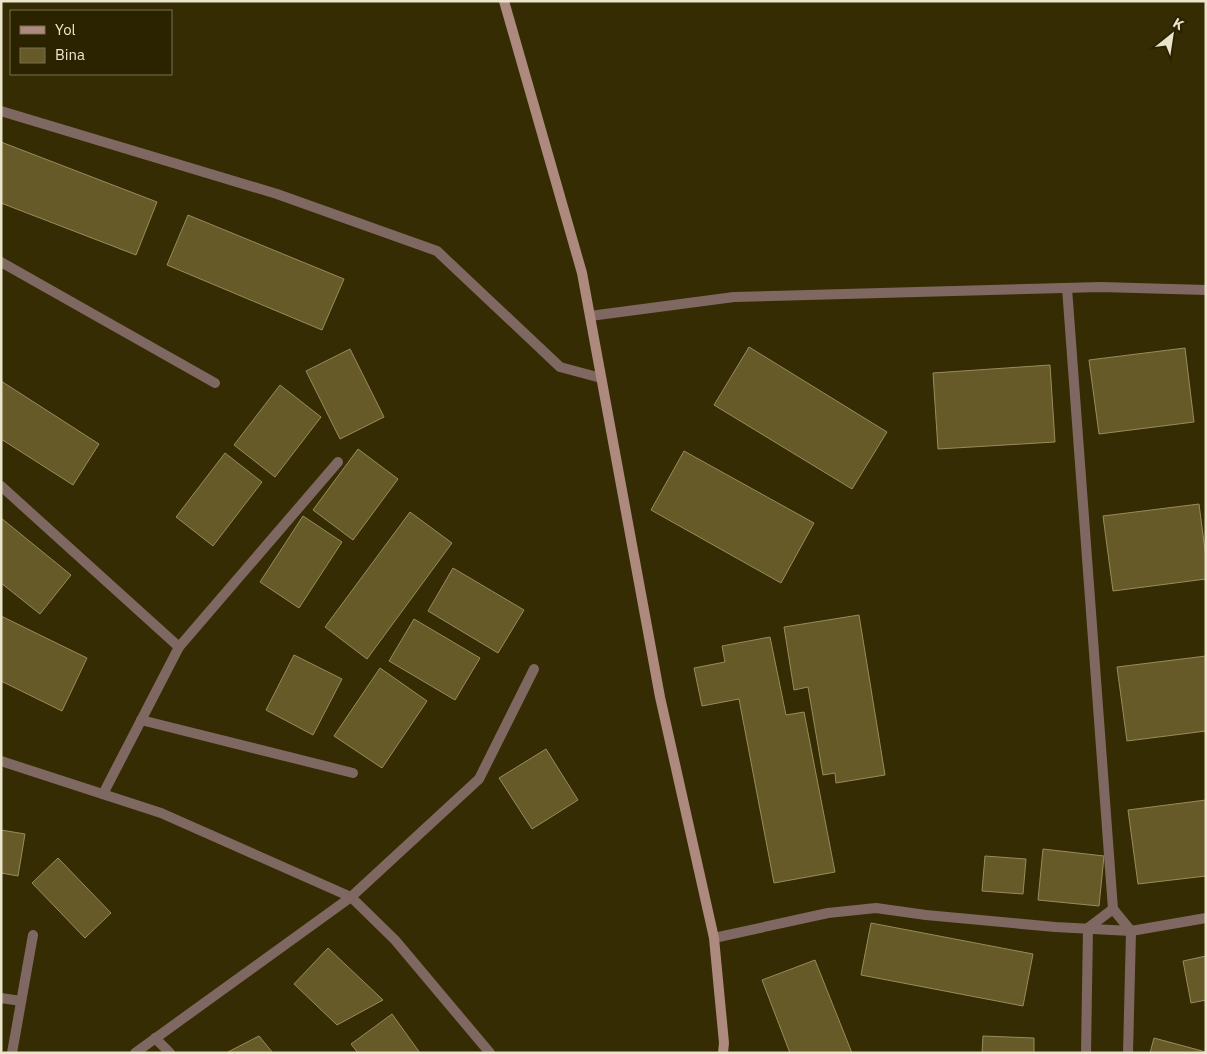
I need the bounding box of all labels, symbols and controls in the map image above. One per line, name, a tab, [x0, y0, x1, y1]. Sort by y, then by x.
legend	[10, 10, 172, 75]
north arrow	[1147, 10, 1197, 60]
text: K	[1170, 14, 1187, 34]
text: Yol	[55, 20, 76, 39]
text: Bina	[55, 45, 85, 64]

